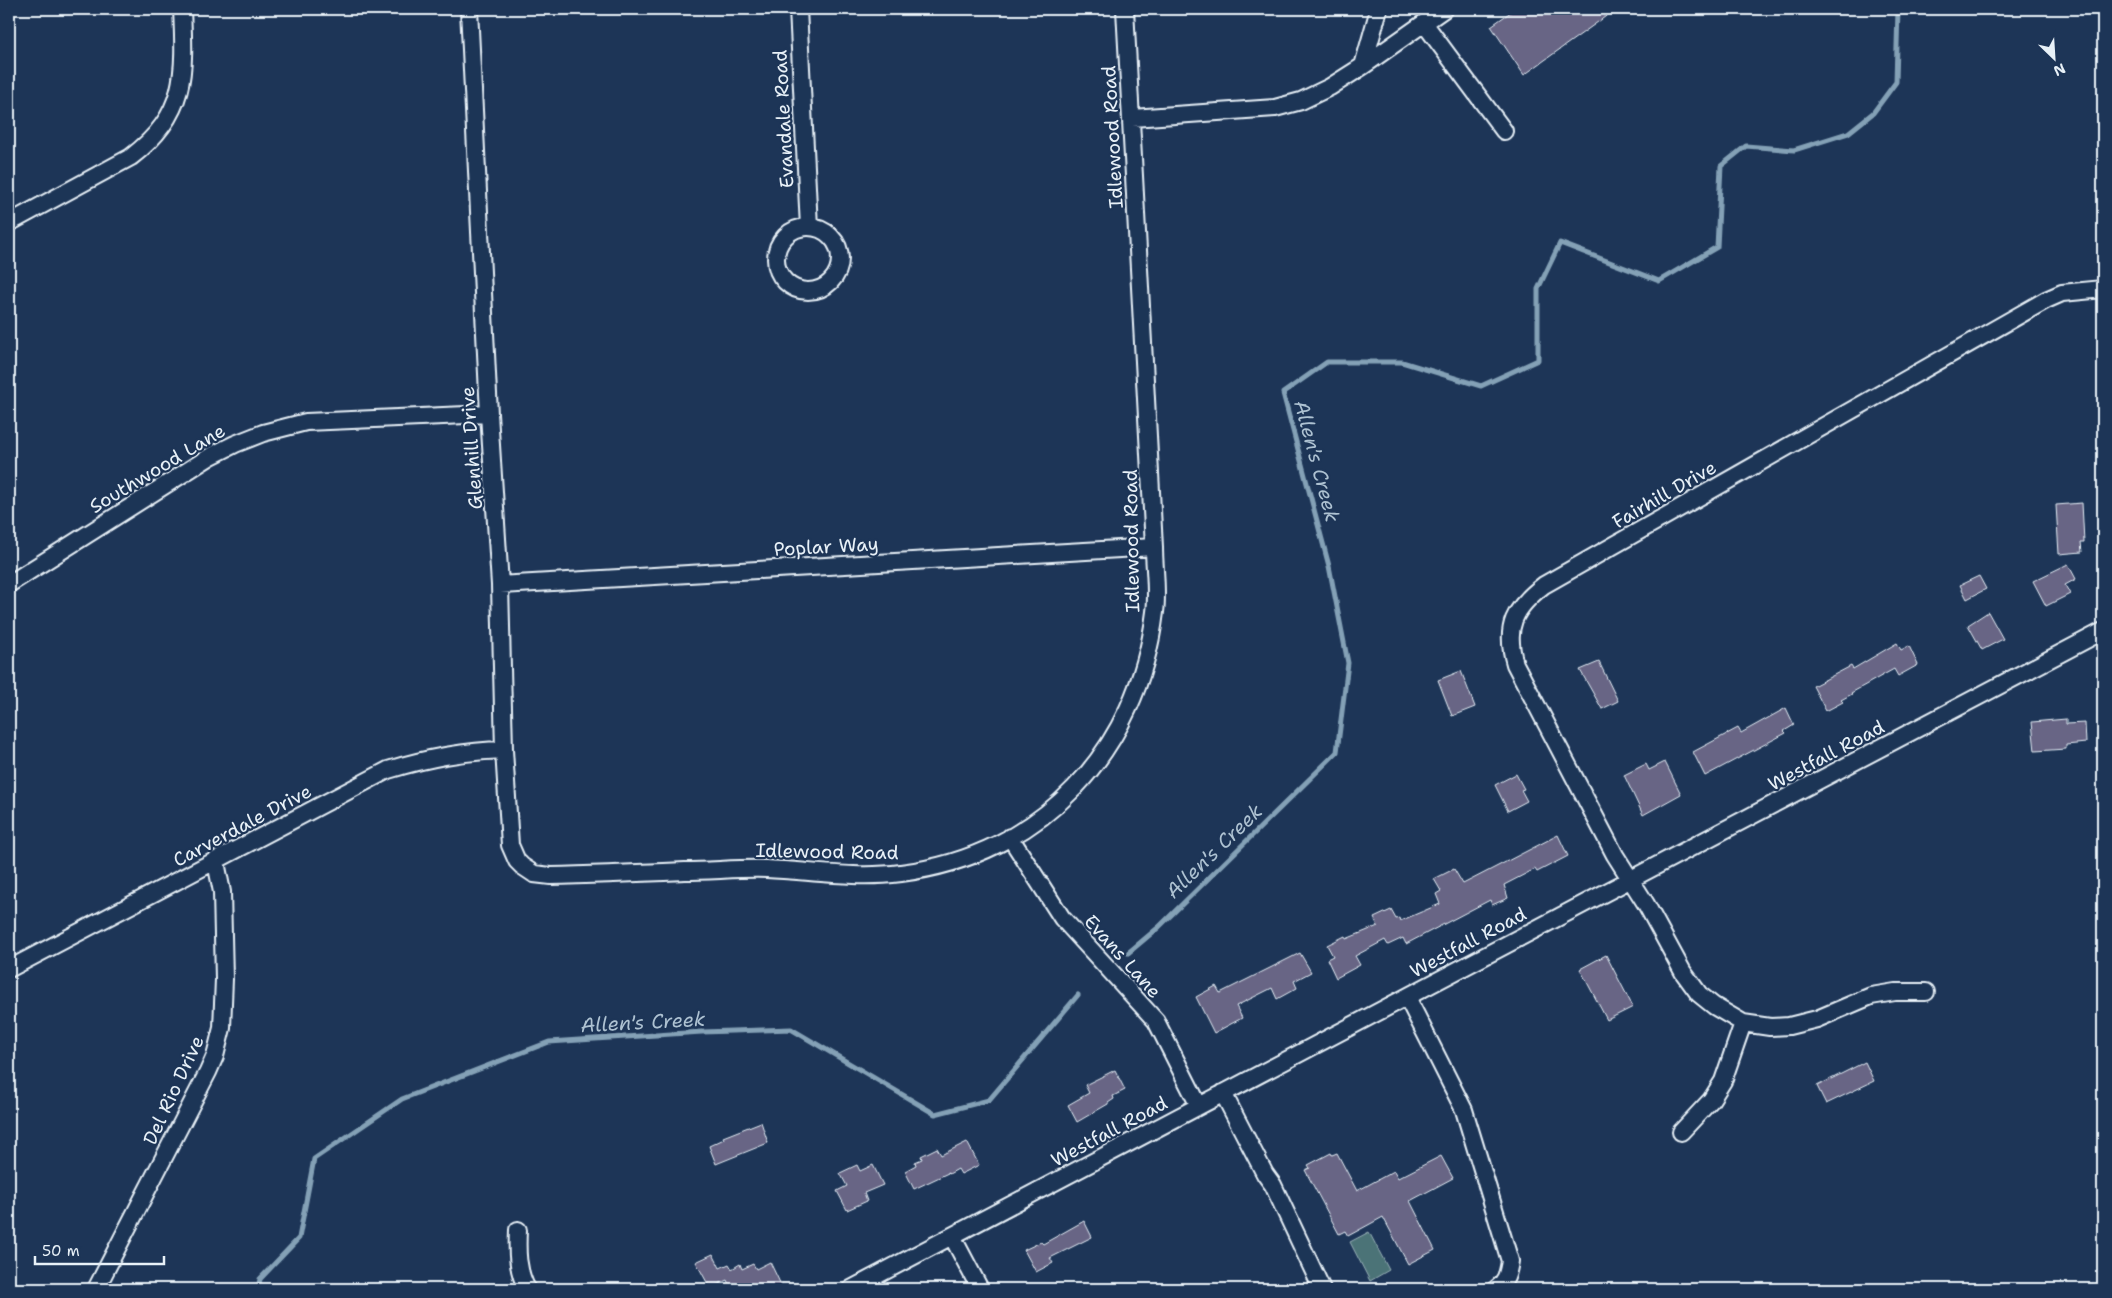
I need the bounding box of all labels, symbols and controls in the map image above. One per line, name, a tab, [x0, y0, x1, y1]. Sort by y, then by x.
north arrow	[2030, 32, 2080, 82]
street label: Evandale Road	[767, 49, 800, 189]
text: N	[2051, 59, 2068, 80]
street label: Idlewood Road	[1096, 65, 1129, 209]
street label: Glenhill Drive	[455, 386, 488, 510]
water label: Allen's Creek	[1288, 397, 1346, 525]
street label: Southwood Lane	[85, 418, 230, 519]
street label: Fairhill Drive	[1608, 455, 1721, 534]
street label: Idlewood Road	[1118, 469, 1145, 613]
street label: Poplar Way	[773, 531, 879, 562]
street label: Westfall Road	[1764, 714, 1889, 797]
street label: Carverdale Drive	[169, 778, 316, 873]
water label: Allen's Creek	[1160, 798, 1268, 904]
street label: Idlewood Road	[755, 838, 899, 865]
street label: Westfall Road	[1406, 901, 1531, 984]
street label: Evans Lane	[1078, 909, 1167, 1003]
water label: Allen's Creek	[580, 1006, 707, 1038]
street label: Del Rio Drive	[137, 1032, 210, 1149]
street label: Westfall Road	[1047, 1090, 1172, 1173]
scale bar	[35, 1233, 164, 1265]
text: 50 m	[42, 1241, 80, 1261]

